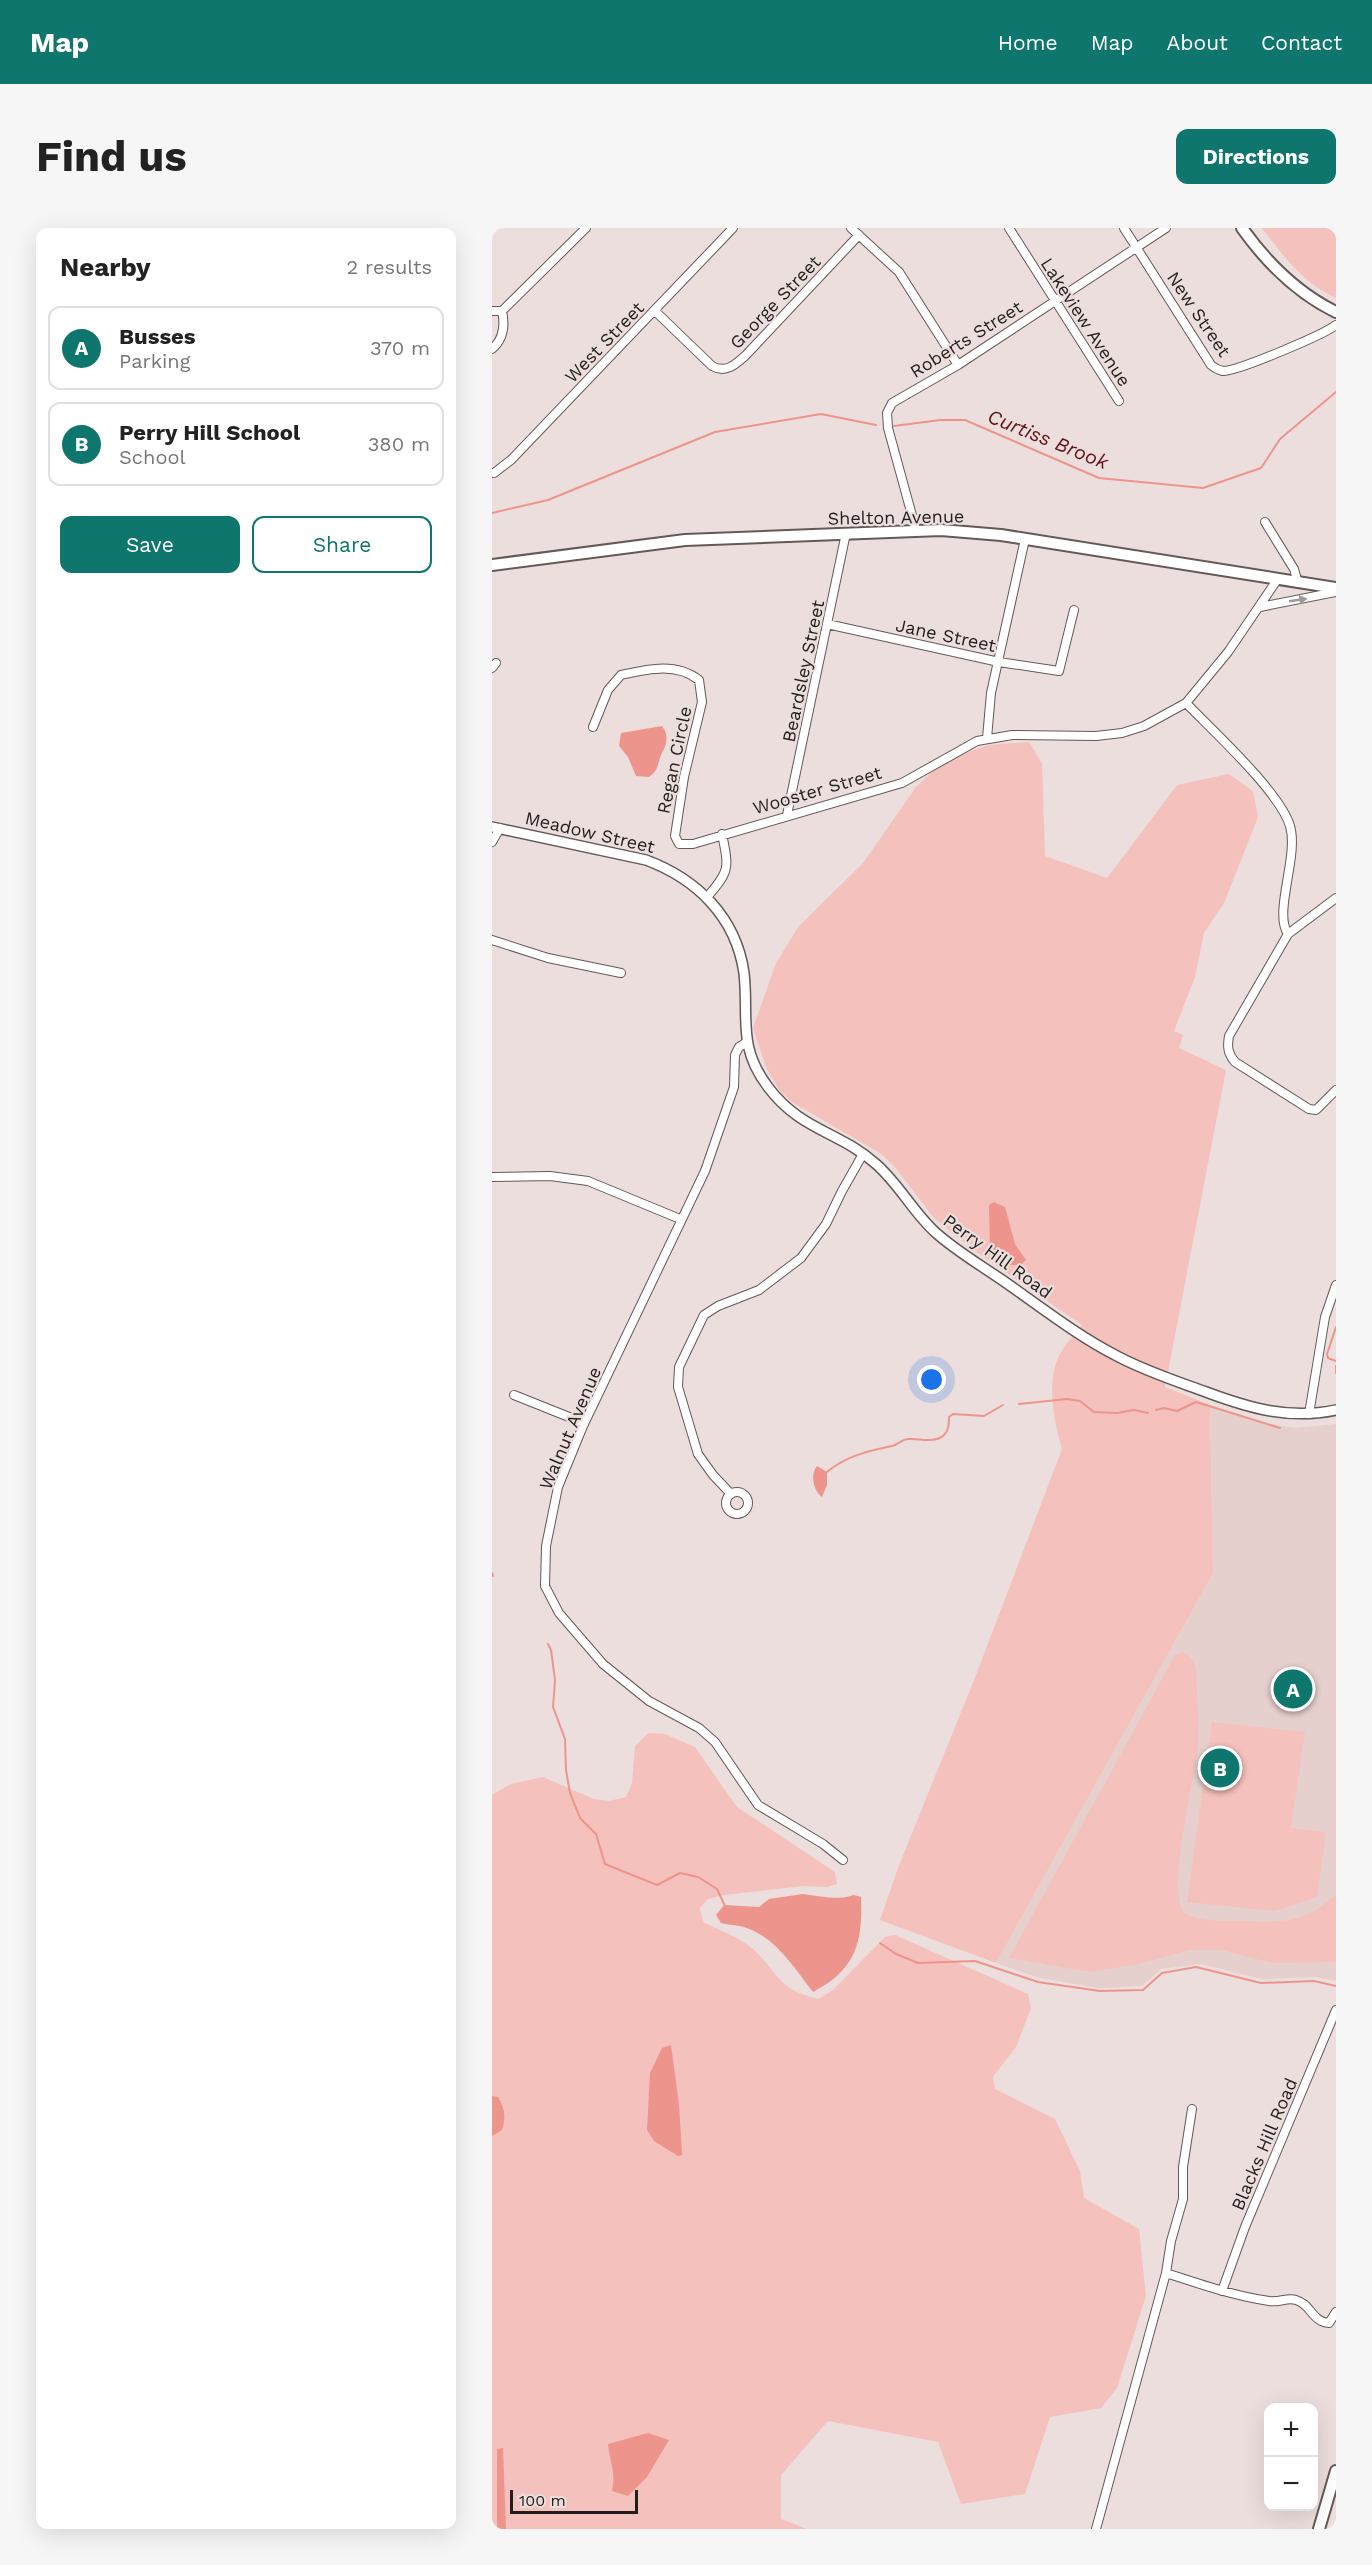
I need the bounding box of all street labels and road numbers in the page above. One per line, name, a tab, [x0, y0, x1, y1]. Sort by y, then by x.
street label: George Street	[725, 251, 825, 353]
street label: Lakeview Avenue	[1037, 254, 1135, 390]
street label: New Street	[1163, 267, 1235, 361]
street label: Roberts Street	[906, 296, 1026, 382]
street label: West Street	[560, 297, 648, 387]
street label: Shelton Avenue	[827, 505, 965, 529]
street label: Beardsley Street	[778, 598, 828, 744]
street label: Jane Street	[894, 614, 998, 656]
street label: Regan Circle	[652, 704, 696, 816]
street label: Wooster Street	[750, 761, 884, 818]
street label: Meadow Street	[523, 807, 657, 857]
street label: Perry Hill Road	[940, 1209, 1056, 1303]
street label: Walnut Avenue	[535, 1364, 605, 1492]
street label: Blacks Hill Road	[1227, 2075, 1301, 2213]

